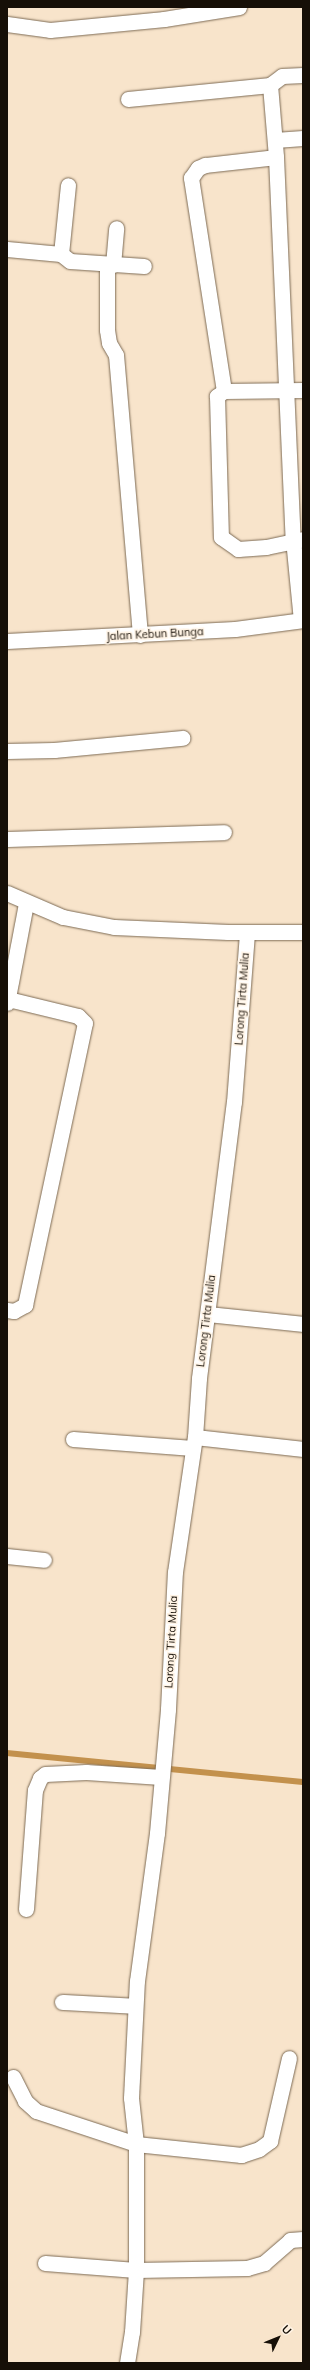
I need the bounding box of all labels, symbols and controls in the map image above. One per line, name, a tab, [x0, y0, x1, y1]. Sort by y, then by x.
street label: Jalan Kebun Bunga	[106, 625, 204, 643]
street label: Lorong Tirta Mulia	[232, 952, 252, 1046]
street label: Lorong Tirta Mulia	[194, 1274, 218, 1368]
street label: Lorong Tirta Mulia	[162, 1595, 180, 1689]
north arrow	[258, 2318, 298, 2358]
text: U	[279, 2322, 295, 2338]

